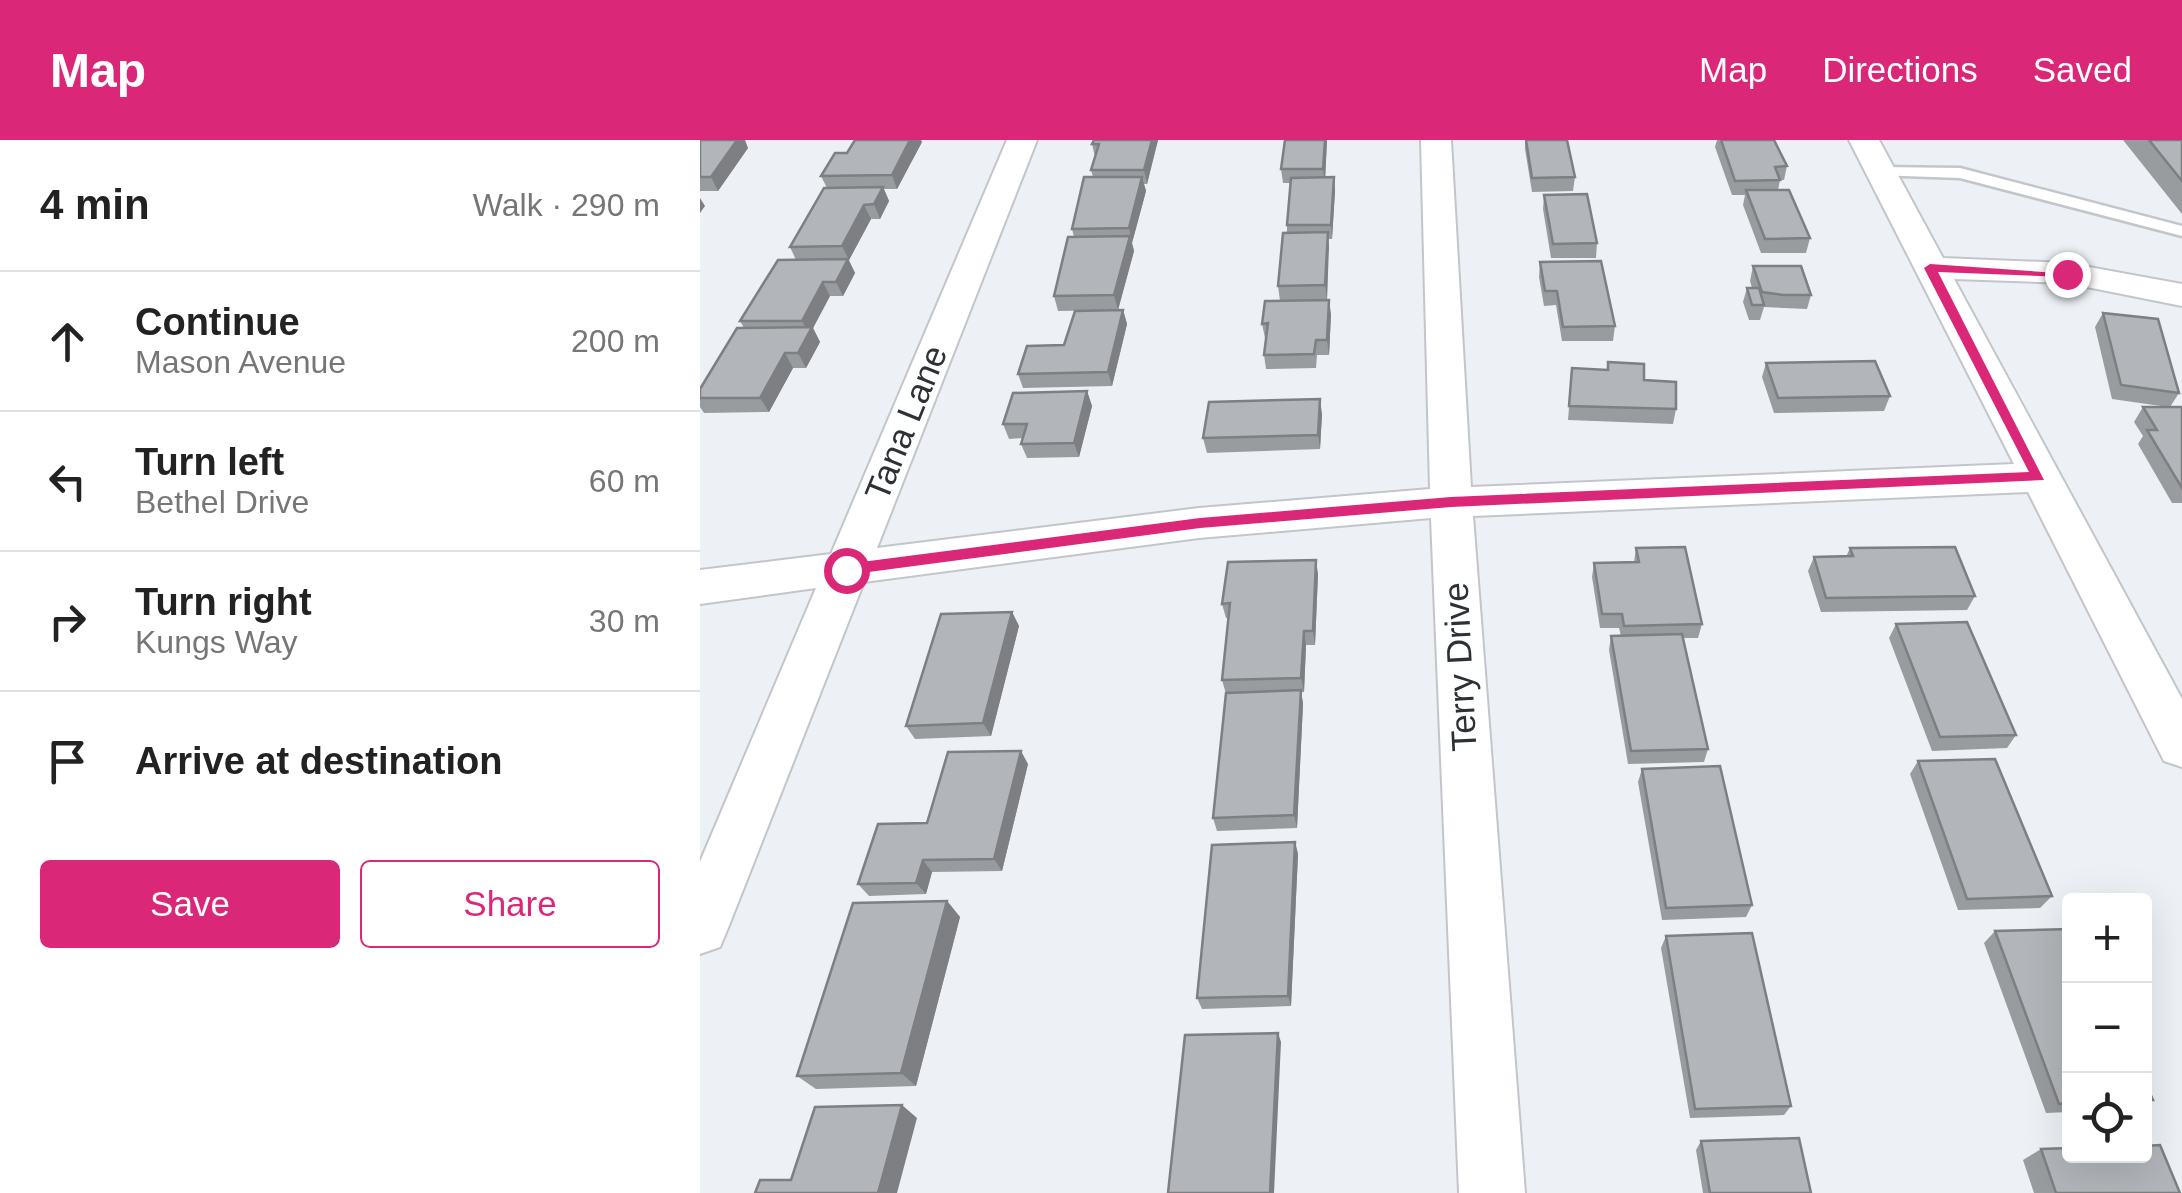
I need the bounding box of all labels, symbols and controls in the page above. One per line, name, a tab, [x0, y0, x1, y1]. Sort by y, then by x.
text: Map	[50, 44, 146, 97]
text: Map	[1699, 50, 1767, 89]
text: Directions	[1822, 50, 1978, 89]
text: Saved	[2033, 50, 2132, 89]
text: 4 min	[40, 181, 150, 228]
text: Walk · 290 m	[473, 187, 660, 223]
route end	[2045, 252, 2091, 298]
text: Continue	[135, 301, 300, 343]
icon: ahead	[40, 314, 95, 369]
text: 200 m	[571, 323, 660, 359]
street label: Tana Lane	[857, 340, 954, 506]
text: Mason Avenue	[135, 344, 346, 380]
text: Turn left	[135, 441, 284, 483]
icon: left	[40, 454, 95, 509]
text: 60 m	[589, 463, 660, 499]
text: Bethel Drive	[135, 484, 309, 520]
route start	[824, 548, 870, 594]
text: Turn right	[135, 581, 312, 623]
street label: Terry Drive	[1436, 582, 1483, 753]
icon: right	[40, 594, 95, 649]
text: 30 m	[589, 603, 660, 639]
text: Kungs Way	[135, 624, 297, 660]
icon: arrive	[40, 734, 95, 789]
text: Arrive at destination	[135, 740, 502, 782]
button: Save	[40, 860, 340, 948]
button: Share	[360, 860, 660, 948]
map controls	[2062, 893, 2152, 1163]
button: +	[2062, 893, 2152, 983]
button: −	[2062, 983, 2152, 1073]
button: locate	[2062, 1073, 2152, 1163]

